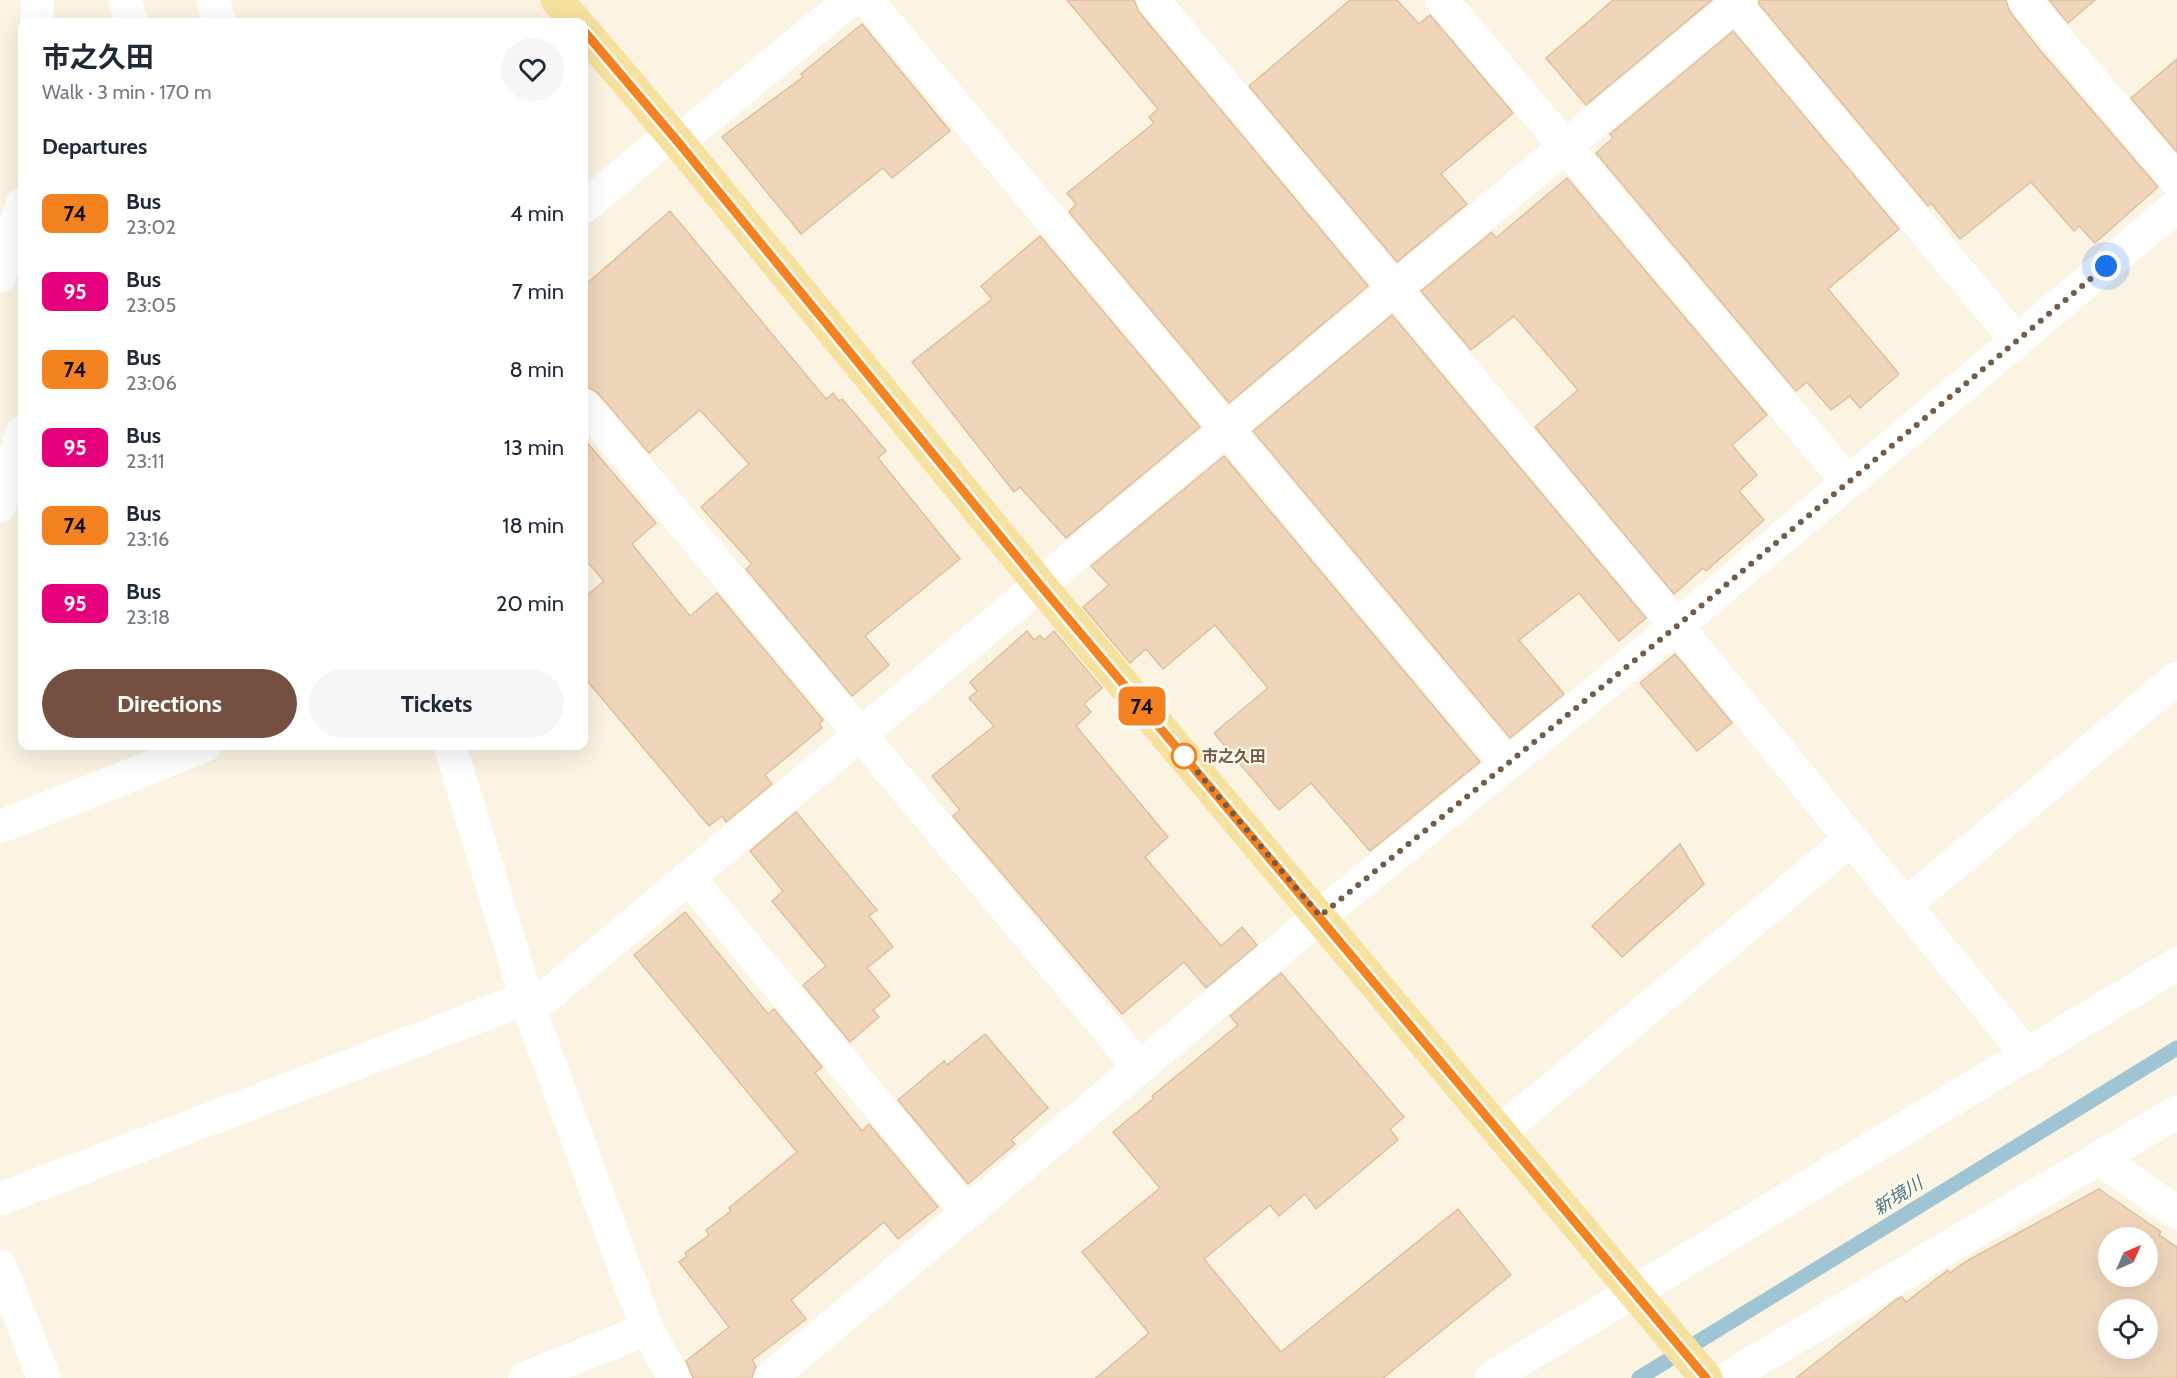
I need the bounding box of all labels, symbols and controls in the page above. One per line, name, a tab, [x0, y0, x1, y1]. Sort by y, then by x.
button: heart	[501, 38, 564, 101]
text: 市之久田	[42, 40, 154, 74]
text: Walk · 3 min · 170 m	[42, 80, 212, 104]
text: Departures	[42, 133, 147, 160]
text: Bus	[126, 188, 161, 215]
text: 4 min	[510, 200, 564, 227]
text: 74	[63, 201, 87, 226]
text: 23:02	[126, 215, 176, 239]
your location	[2091, 251, 2121, 281]
text: Bus	[126, 266, 161, 293]
text: 7 min	[512, 278, 564, 305]
text: 95	[63, 279, 87, 304]
text: 23:05	[126, 293, 176, 317]
text: Bus	[126, 344, 161, 371]
text: 8 min	[509, 356, 564, 383]
text: 74	[63, 357, 87, 382]
text: 23:06	[126, 371, 177, 395]
text: Bus	[126, 422, 161, 449]
text: 13 min	[504, 434, 564, 461]
text: 95	[63, 435, 87, 460]
text: 23:11	[126, 449, 165, 473]
text: Bus	[126, 500, 161, 527]
text: 18 min	[502, 512, 564, 539]
text: 74	[63, 513, 87, 538]
text: 23:16	[126, 527, 169, 551]
text: Bus	[126, 578, 161, 605]
text: 20 min	[496, 590, 564, 617]
text: 95	[63, 591, 87, 616]
text: 23:18	[126, 605, 170, 629]
button: Directions	[42, 669, 297, 738]
button: Tickets	[309, 669, 564, 738]
line badge: 74	[1115, 686, 1169, 726]
text: 74	[1130, 694, 1154, 719]
marker: 市之久田	[1171, 743, 1197, 769]
place label: 市之久田	[1202, 747, 1266, 766]
water label: 新境川	[1869, 1171, 1928, 1220]
north arrow	[2098, 1227, 2158, 1287]
map controls	[2098, 1227, 2158, 1359]
button: locate	[2098, 1299, 2158, 1359]

